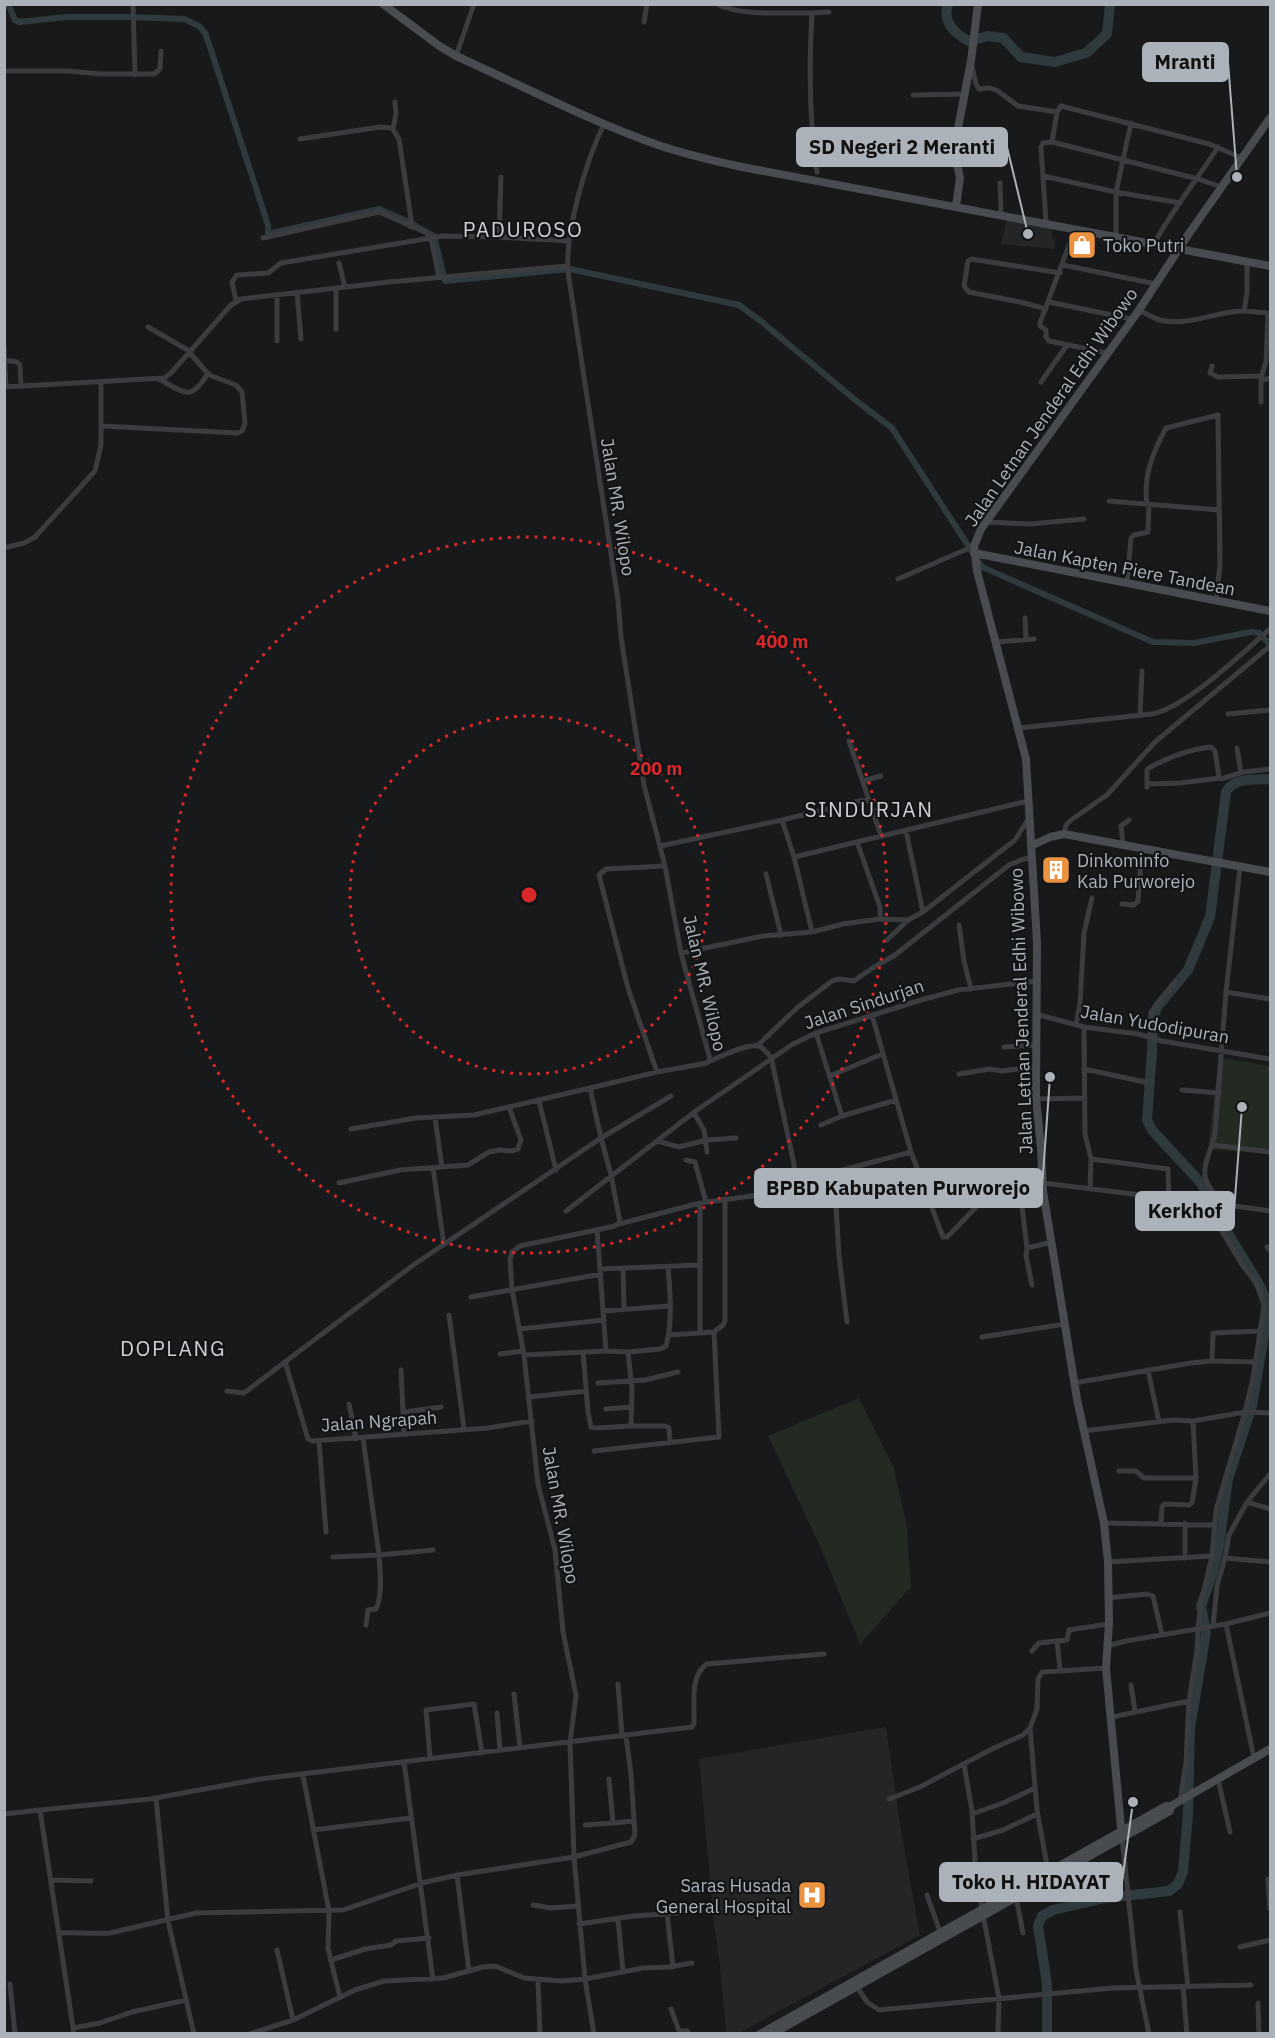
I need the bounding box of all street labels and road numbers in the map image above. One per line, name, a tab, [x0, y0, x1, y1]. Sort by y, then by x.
street label: Jalan Letnan Jenderal Edhi Wibowo	[959, 283, 1143, 531]
street label: Jalan MR. Wilopo	[596, 437, 640, 577]
street label: Jalan Kapten Piere Tandean	[1013, 535, 1237, 601]
street label: Jalan Letnan Jenderal Edhi Wibowo	[1005, 867, 1037, 1155]
street label: Jalan MR. Wilopo	[678, 913, 732, 1053]
street label: Jalan Sindurjan	[801, 974, 927, 1034]
street label: Jalan Yudodipuran	[1079, 1000, 1231, 1048]
street label: Jalan Ngrapah	[320, 1405, 438, 1437]
street label: Jalan MR. Wilopo	[538, 1445, 584, 1585]

